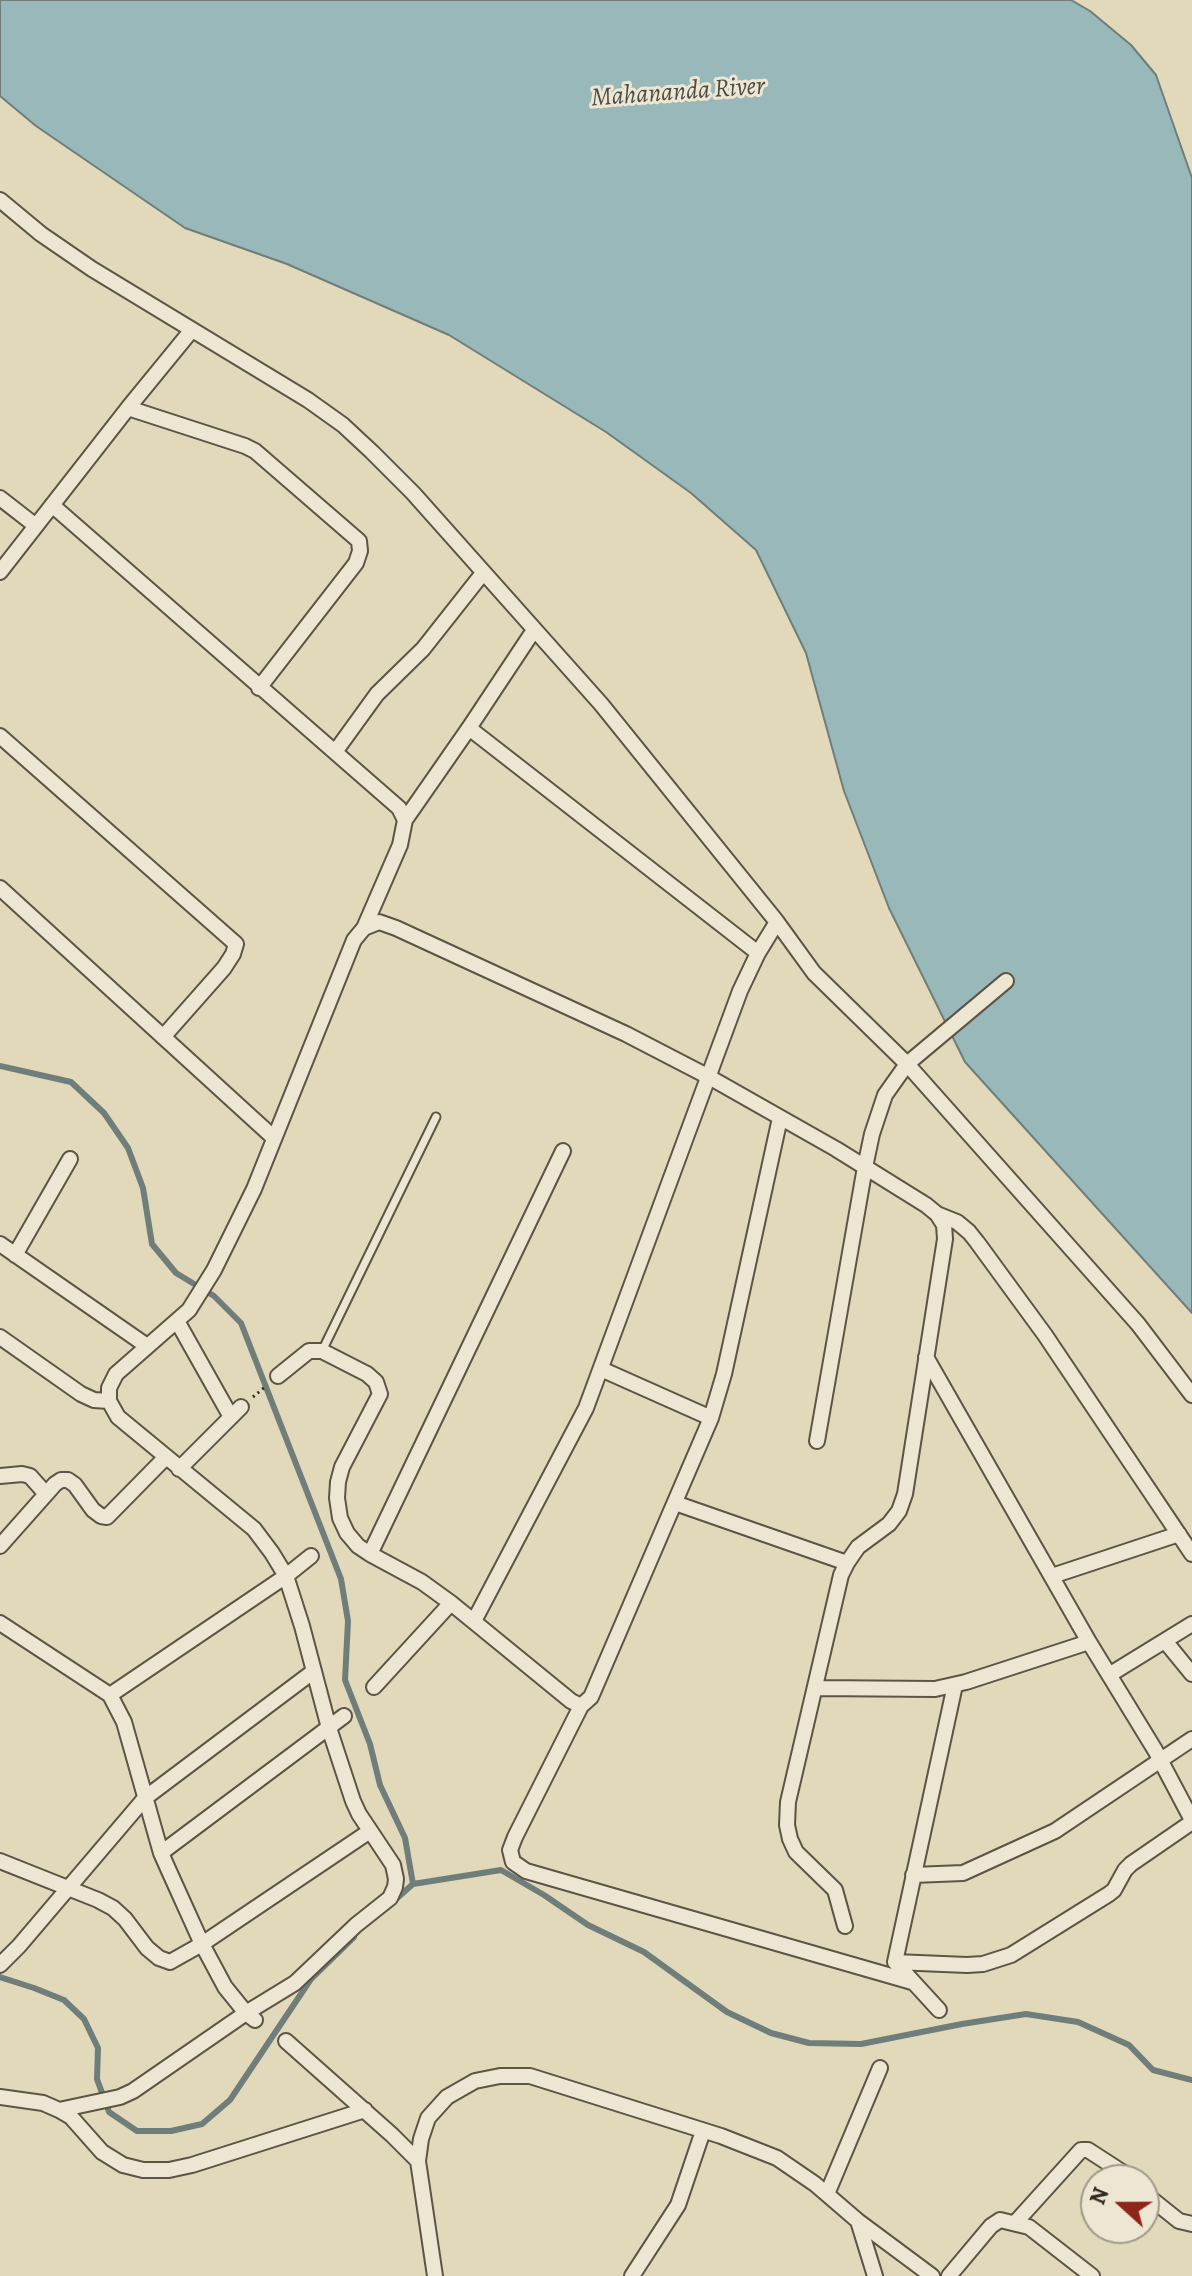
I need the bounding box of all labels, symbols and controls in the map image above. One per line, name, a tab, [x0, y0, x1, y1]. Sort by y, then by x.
water label: Mahananda River	[590, 71, 766, 115]
north arrow	[1080, 2164, 1160, 2244]
text: N	[1083, 2183, 1116, 2209]

